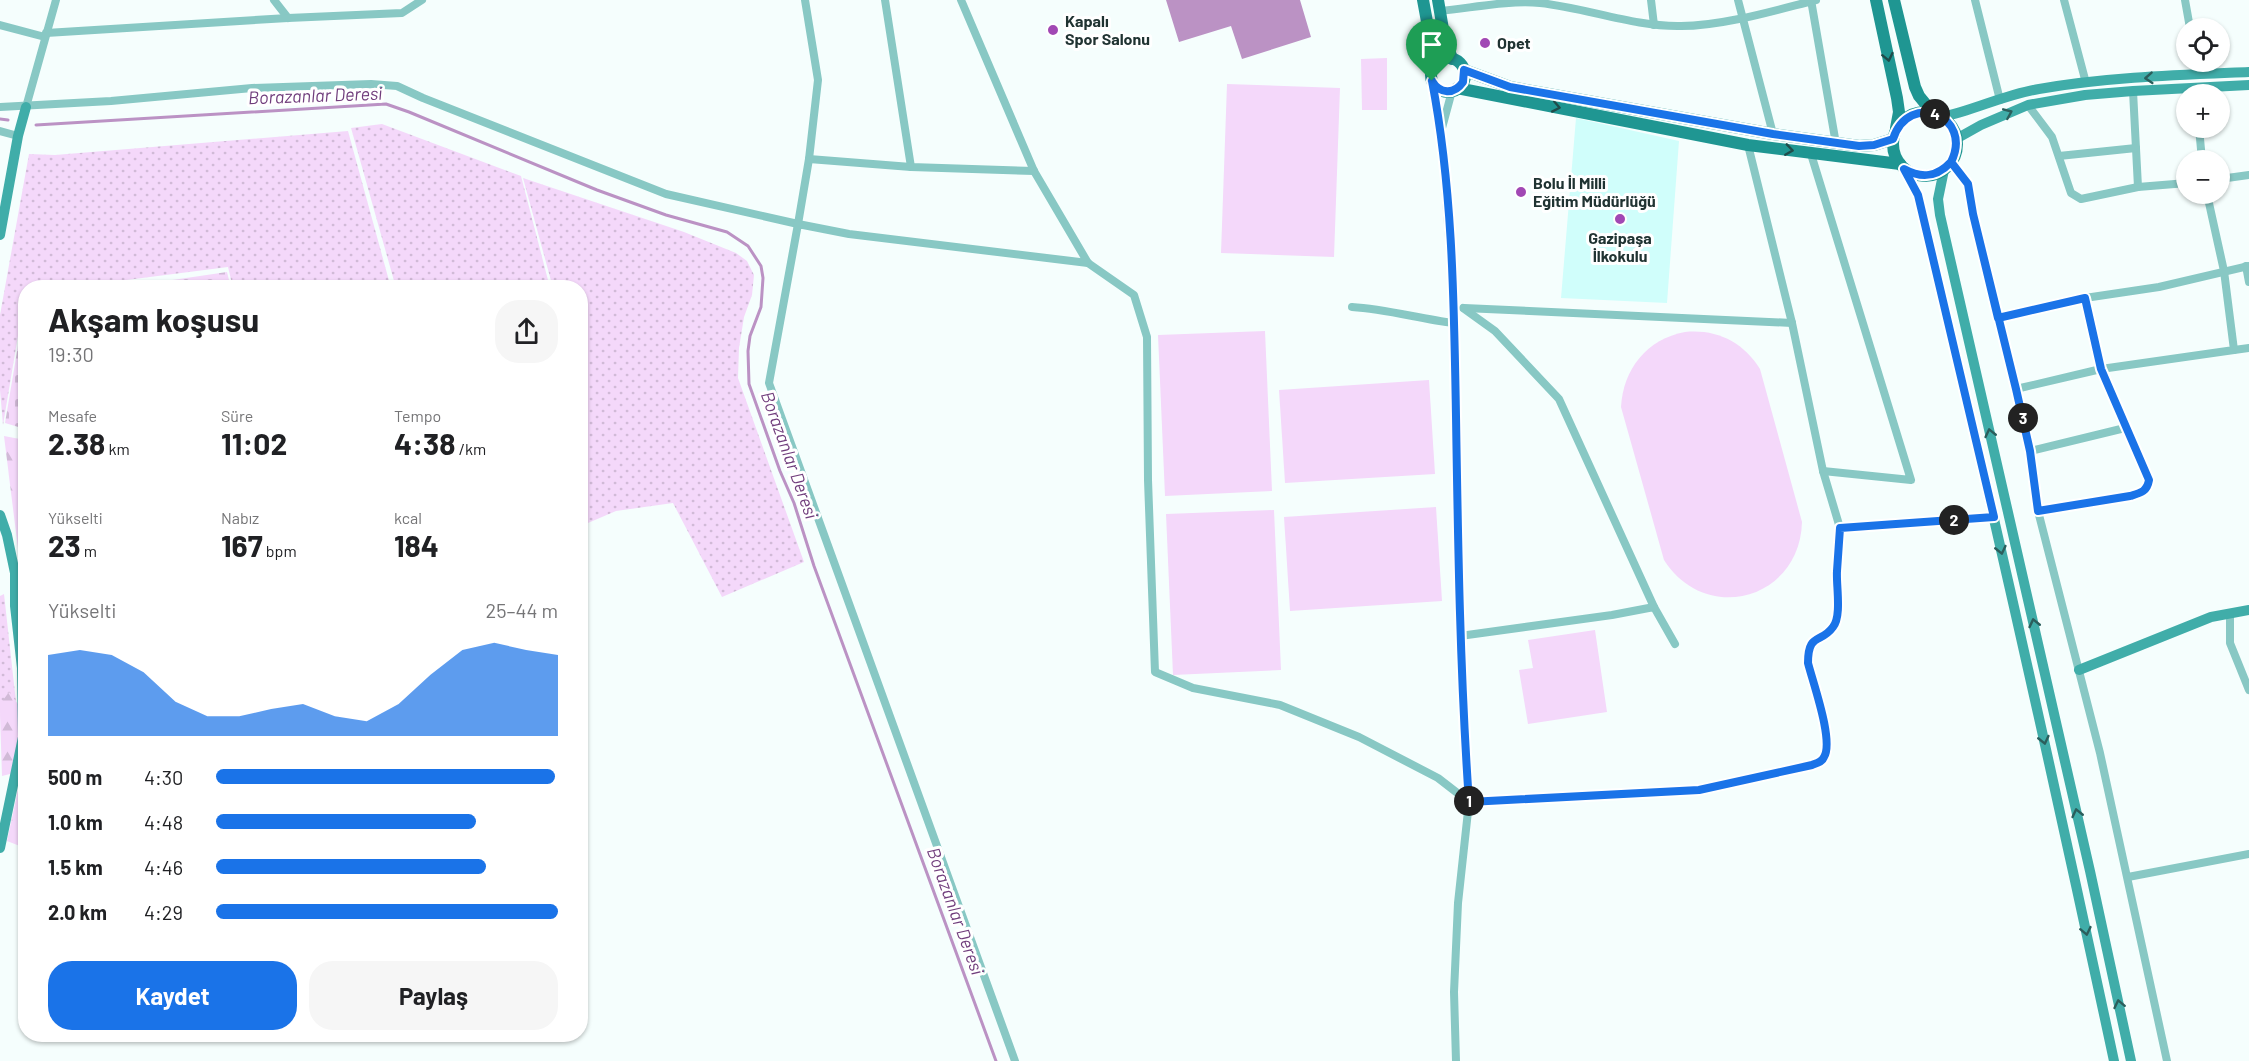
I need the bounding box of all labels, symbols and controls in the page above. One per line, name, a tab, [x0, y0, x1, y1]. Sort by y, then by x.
place label: Kapalı Spor Salonu	[1065, 11, 1150, 48]
map controls	[2176, 18, 2230, 204]
button: locate	[2176, 18, 2230, 72]
pin	[1406, 19, 1457, 81]
marker: Kapalı Spor Salonu	[1046, 23, 1060, 37]
icon: arrive	[1415, 28, 1448, 61]
place label: Opet	[1497, 33, 1531, 52]
marker: Opet	[1478, 36, 1492, 50]
one-way arrow	[1881, 52, 1894, 62]
one-way arrow	[2144, 71, 2153, 84]
water label: Borazanlar Deresi	[248, 82, 383, 108]
button: +	[2176, 84, 2230, 138]
pin: 4	[1920, 99, 1950, 129]
one-way arrow	[1551, 100, 1561, 113]
text: 4	[1930, 104, 1940, 123]
one-way arrow	[2002, 108, 2013, 120]
one-way arrow	[1784, 144, 1794, 156]
button: −	[2176, 150, 2230, 204]
place label: Bolu İl Milli Eğitim Müdürlüğü	[1533, 173, 1656, 210]
marker: Bolu İl Milli Eğitim Müdürlüğü	[1514, 185, 1528, 199]
marker: Gazipaşa İlkokulu	[1613, 212, 1627, 226]
place label: Gazipaşa İlkokulu	[1588, 228, 1652, 265]
text: Akşam koşusu	[48, 299, 259, 339]
button: share	[495, 300, 558, 363]
text: 19:30	[48, 342, 94, 366]
water label: Borazanlar Deresi	[757, 388, 823, 522]
pin: 3	[2008, 403, 2038, 433]
text: Mesafe	[48, 406, 97, 425]
text: Süre	[221, 406, 253, 425]
text: Tempo	[394, 406, 441, 425]
text: 3	[2019, 408, 2027, 427]
text: 2.38	[48, 425, 105, 461]
text: 11:02	[221, 425, 287, 461]
text: 4:38	[394, 425, 456, 461]
one-way arrow	[1985, 428, 1998, 438]
text: km	[105, 439, 130, 458]
text: /km	[456, 439, 486, 458]
pin: 2	[1939, 505, 1969, 535]
text: Yükselti	[48, 508, 102, 527]
text: Nabız	[221, 508, 259, 527]
text: kcal	[394, 508, 422, 527]
text: 2	[1950, 510, 1958, 529]
text: 23	[48, 527, 81, 563]
text: 167	[221, 527, 263, 563]
text: 184	[394, 527, 439, 563]
text: m	[81, 541, 97, 560]
text: bpm	[263, 541, 297, 560]
one-way arrow	[1994, 545, 2007, 555]
text: Yükselti	[48, 598, 116, 622]
text: 25–44 m	[485, 598, 558, 622]
one-way arrow	[2028, 618, 2041, 628]
one-way arrow	[2037, 735, 2050, 745]
text: 500 m	[48, 765, 102, 789]
text: 4:30	[144, 765, 183, 789]
pin: 1	[1454, 786, 1484, 816]
text: 1	[1466, 791, 1472, 810]
one-way arrow	[2071, 809, 2084, 819]
text: 1.0 km	[48, 810, 103, 834]
text: 4:48	[144, 810, 183, 834]
water label: Borazanlar Deresi	[923, 844, 989, 978]
text: 1.5 km	[48, 855, 103, 879]
text: 4:46	[144, 855, 183, 879]
text: 2.0 km	[48, 900, 107, 924]
text: 4:29	[144, 900, 183, 924]
one-way arrow	[2079, 925, 2092, 935]
button: Kaydet	[48, 961, 297, 1030]
button: Paylaş	[309, 961, 558, 1030]
one-way arrow	[2113, 999, 2126, 1009]

